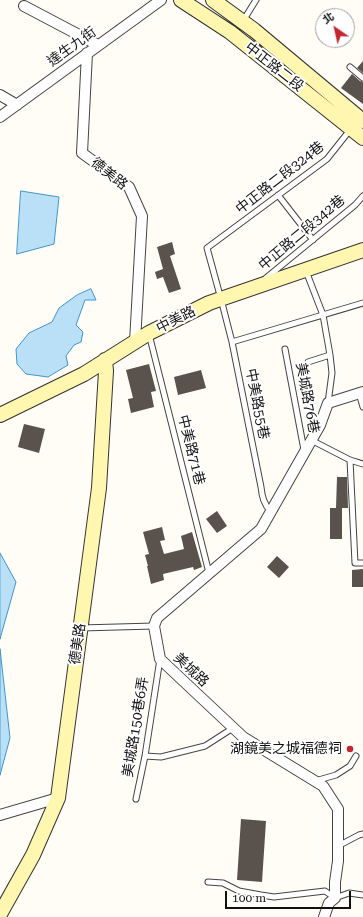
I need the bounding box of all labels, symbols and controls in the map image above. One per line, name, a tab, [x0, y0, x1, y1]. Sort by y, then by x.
north arrow	[315, 8, 355, 48]
text: 北	[320, 10, 337, 27]
street label: 達生九街	[44, 24, 100, 70]
street label: 中正路二段	[241, 39, 307, 95]
street label: 中正路二段324巷	[232, 138, 328, 218]
street label: 德美路	[87, 154, 131, 194]
street label: 中正路二段342巷	[255, 192, 349, 274]
street label: 中美路	[153, 303, 199, 337]
street label: 美城路76巷	[292, 361, 322, 435]
street label: 中美路55巷	[242, 367, 272, 441]
street label: 中美路71巷	[174, 413, 208, 487]
street label: 德美路	[67, 622, 89, 666]
street label: 美城路	[170, 650, 212, 690]
street label: 美城路150巷6弄	[120, 676, 152, 778]
place label: 湖鏡美之城福德祠	[230, 741, 342, 757]
marker: 湖鏡美之城福德祠	[345, 744, 355, 754]
scale bar	[227, 883, 353, 909]
text: 100 m	[232, 891, 266, 905]

